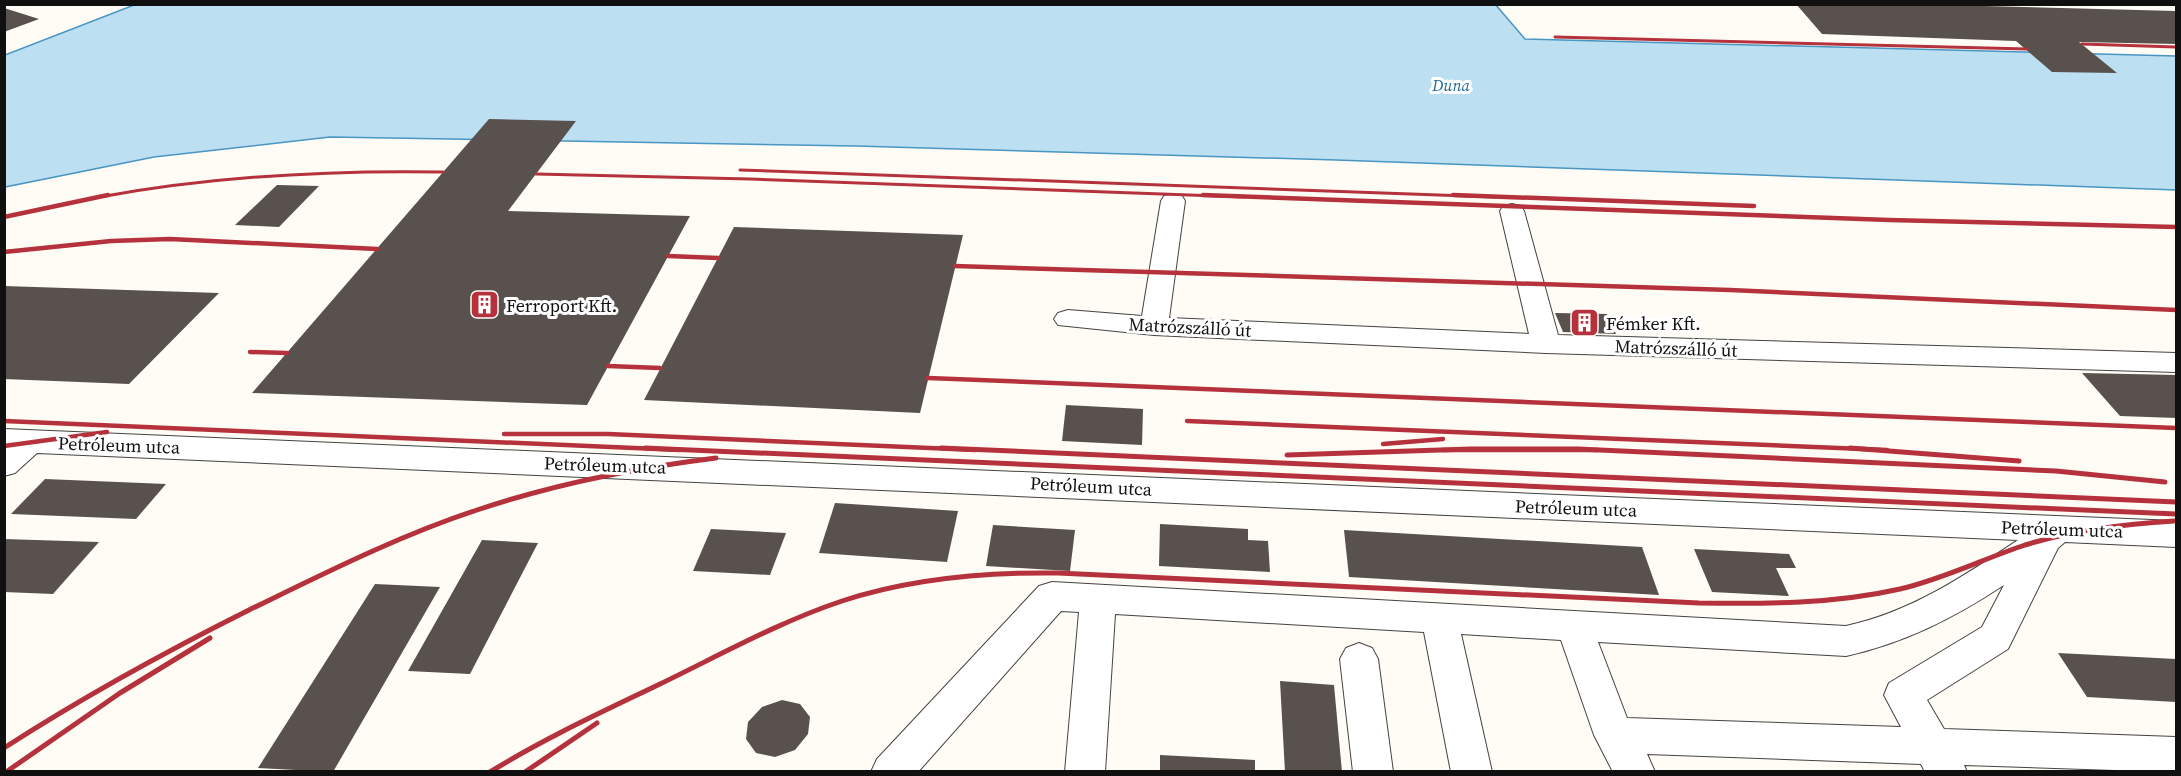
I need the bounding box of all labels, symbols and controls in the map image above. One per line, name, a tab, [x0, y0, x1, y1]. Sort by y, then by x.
water label: Duna	[1431, 74, 1471, 96]
building icon: Ferroport Kft.	[469, 289, 501, 321]
place label: Ferroport Kft.	[506, 293, 617, 318]
building icon: Fémker Kft.	[1569, 307, 1601, 339]
street label: Matrózszálló út	[1128, 311, 1252, 343]
place label: Fémker Kft.	[1606, 311, 1701, 336]
street label: Matrózszálló út	[1614, 333, 1738, 363]
street label: Petróleum utca	[58, 430, 181, 460]
street label: Petróleum utca	[544, 450, 667, 480]
street label: Petróleum utca	[1029, 470, 1153, 502]
street label: Petróleum utca	[1515, 493, 1638, 523]
street label: Petróleum utca	[2001, 514, 2124, 544]

